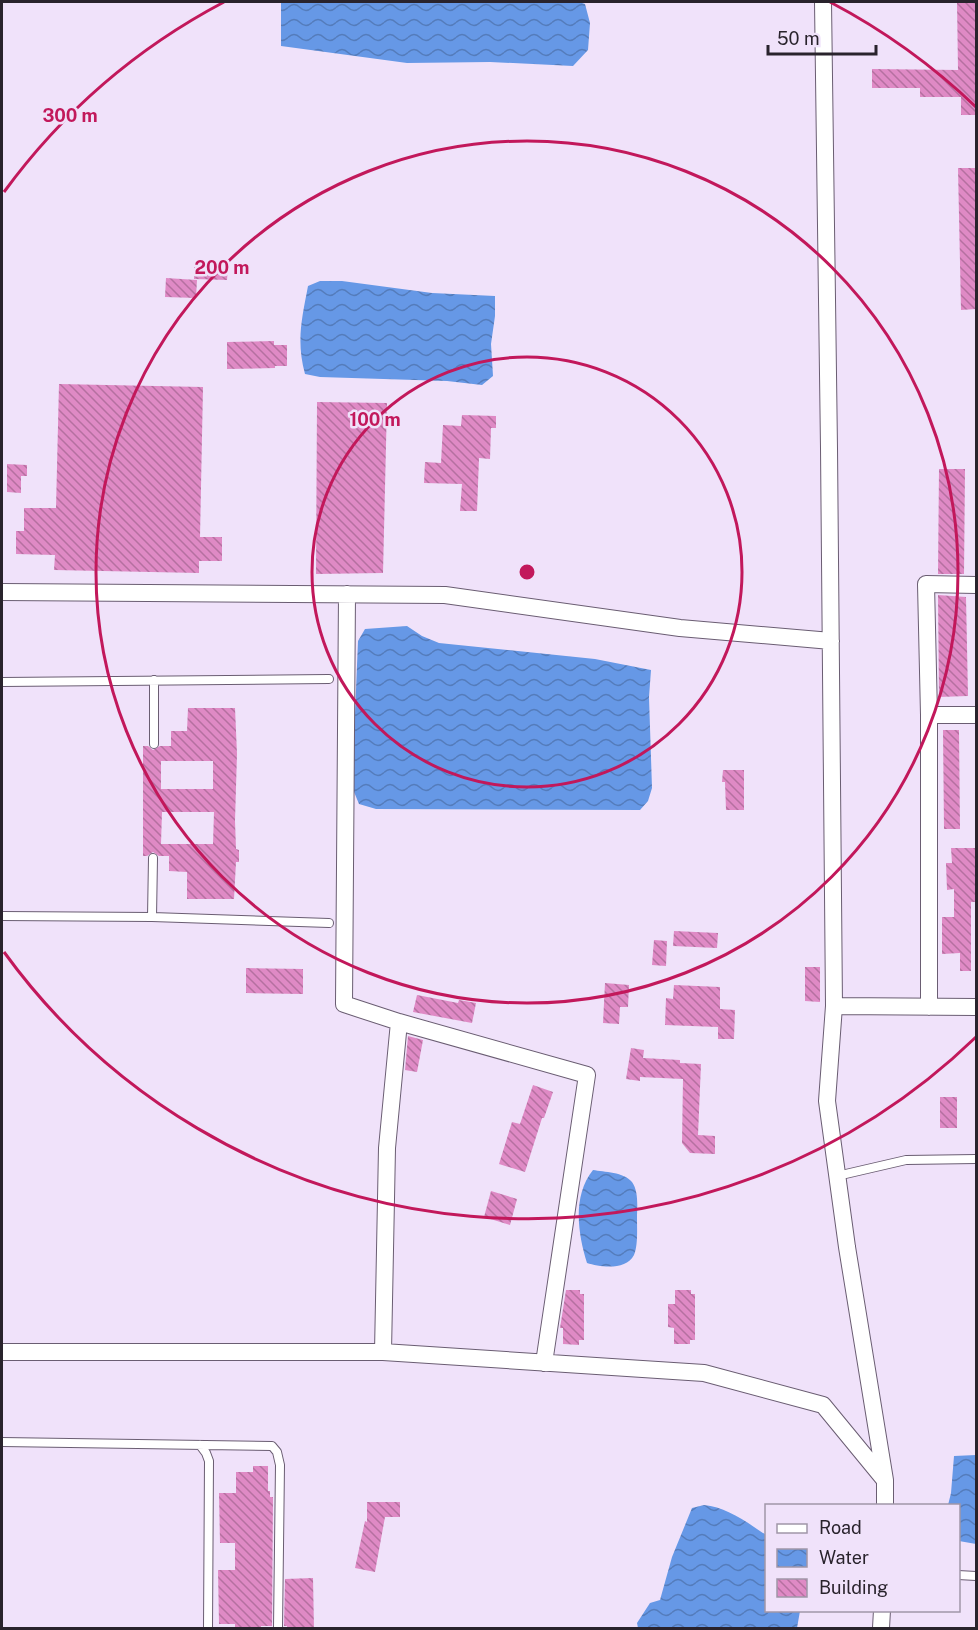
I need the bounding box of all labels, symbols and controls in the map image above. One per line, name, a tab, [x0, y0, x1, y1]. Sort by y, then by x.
scale bar	[768, 18, 876, 56]
text: 50 m	[777, 28, 820, 49]
text: 300 m	[42, 105, 98, 126]
text: 200 m	[195, 257, 249, 278]
text: 100 m	[349, 409, 401, 430]
centre of rings	[517, 562, 537, 582]
legend	[765, 1504, 960, 1612]
text: Road	[819, 1517, 862, 1538]
text: Water	[819, 1547, 869, 1568]
text: Building	[819, 1577, 888, 1598]

